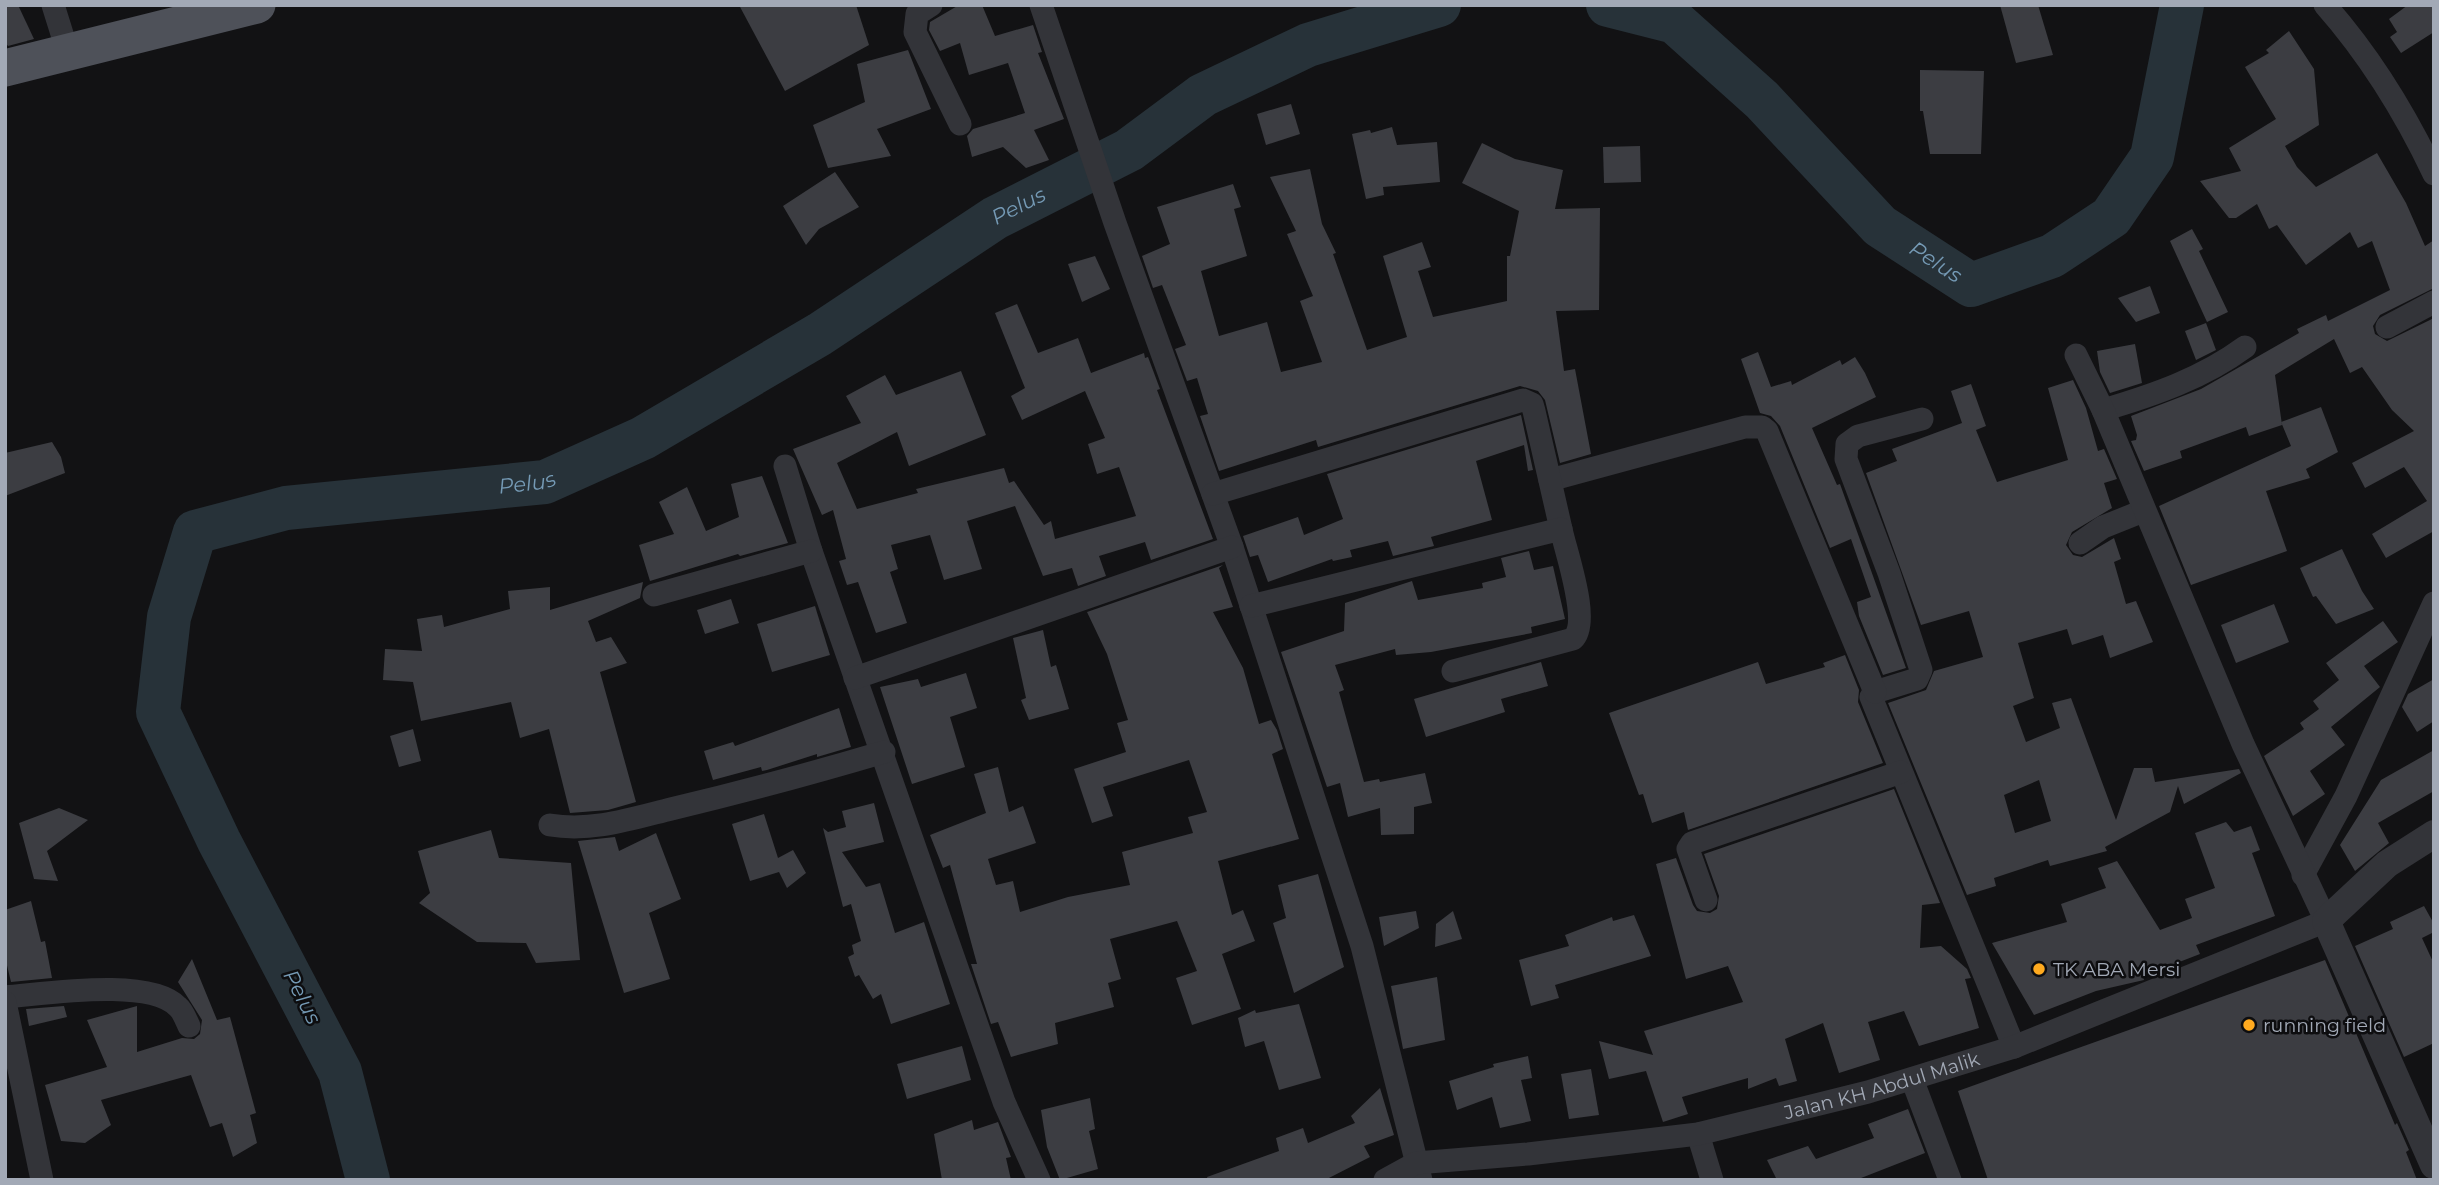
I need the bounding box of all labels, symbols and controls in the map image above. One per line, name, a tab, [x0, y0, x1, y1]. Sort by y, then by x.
water label: Pelus	[987, 181, 1050, 230]
water label: Pelus	[1905, 236, 1967, 288]
water label: Pelus	[497, 466, 560, 499]
place label: TK ABA Mersi	[2053, 958, 2180, 981]
marker: TK ABA Mersi	[2031, 961, 2047, 977]
water label: Pelus	[278, 965, 327, 1028]
place label: running field	[2263, 1014, 2386, 1037]
marker: running field	[2241, 1017, 2257, 1033]
street label: Jalan KH Abdul Malik	[1781, 1047, 1983, 1125]

